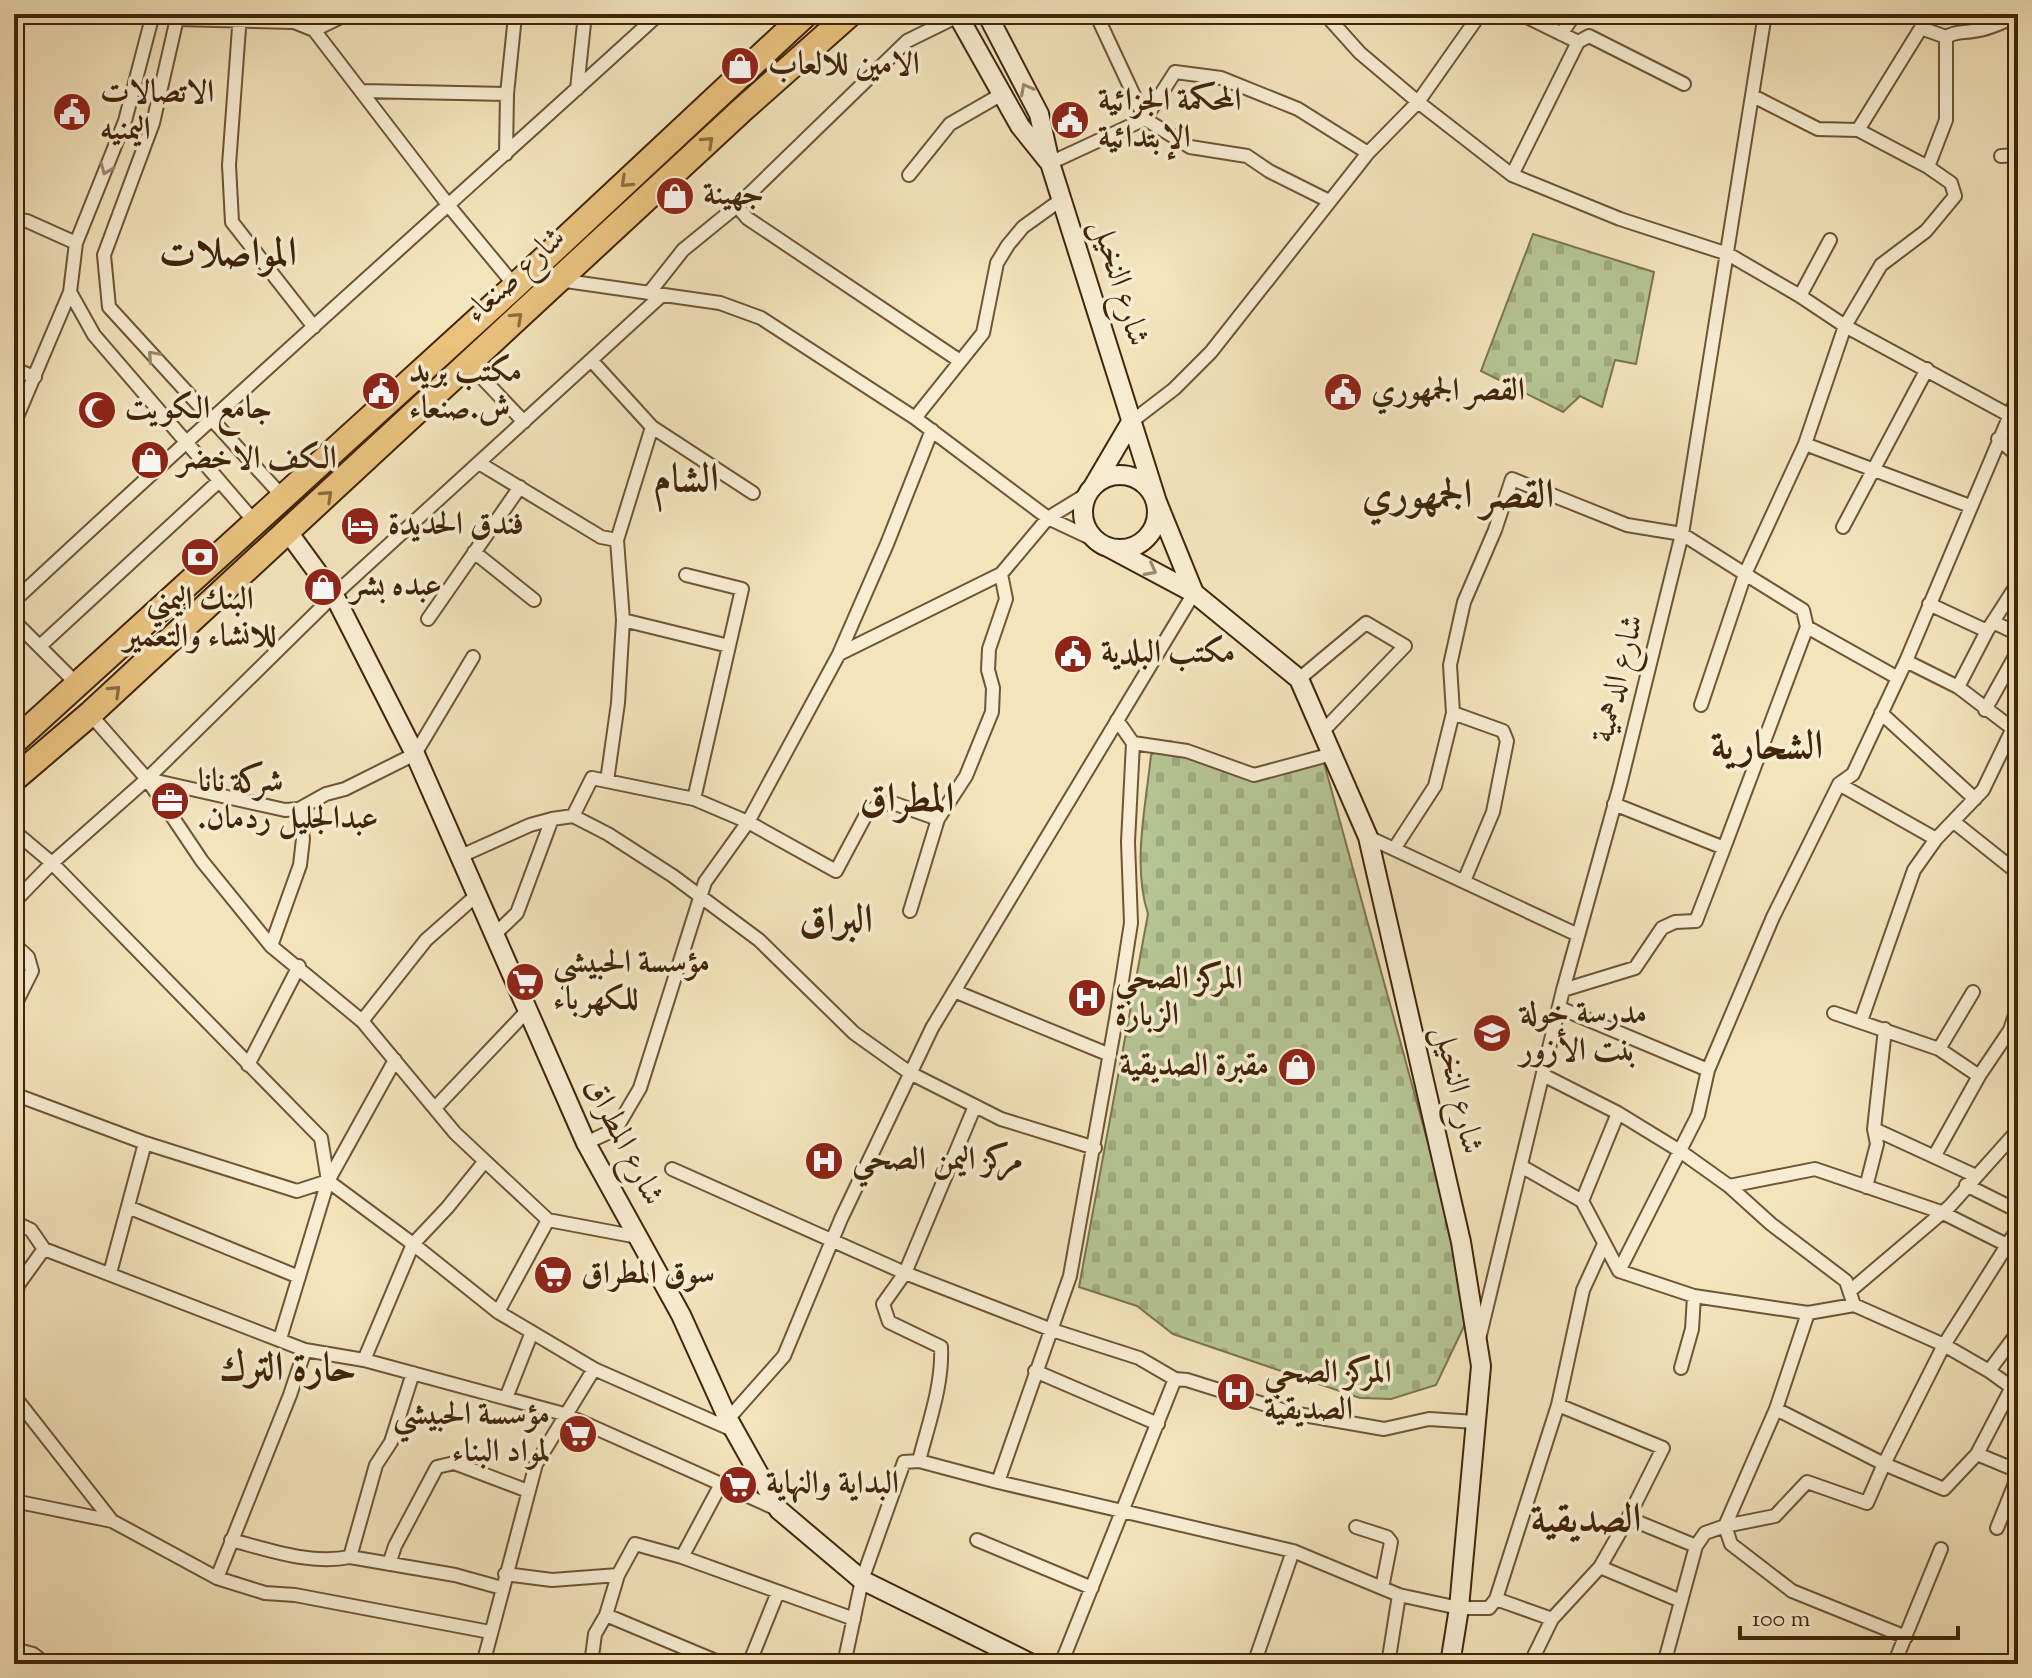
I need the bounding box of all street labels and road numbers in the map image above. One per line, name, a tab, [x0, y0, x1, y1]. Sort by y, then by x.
street label: شارع النخيل	[1077, 214, 1160, 352]
street label: شارع صنعاء	[455, 217, 578, 336]
street label: شارع الدهمية	[1581, 610, 1658, 748]
street label: شارع النخيل	[1419, 1021, 1494, 1159]
street label: شارع المطراق	[570, 1070, 675, 1214]

